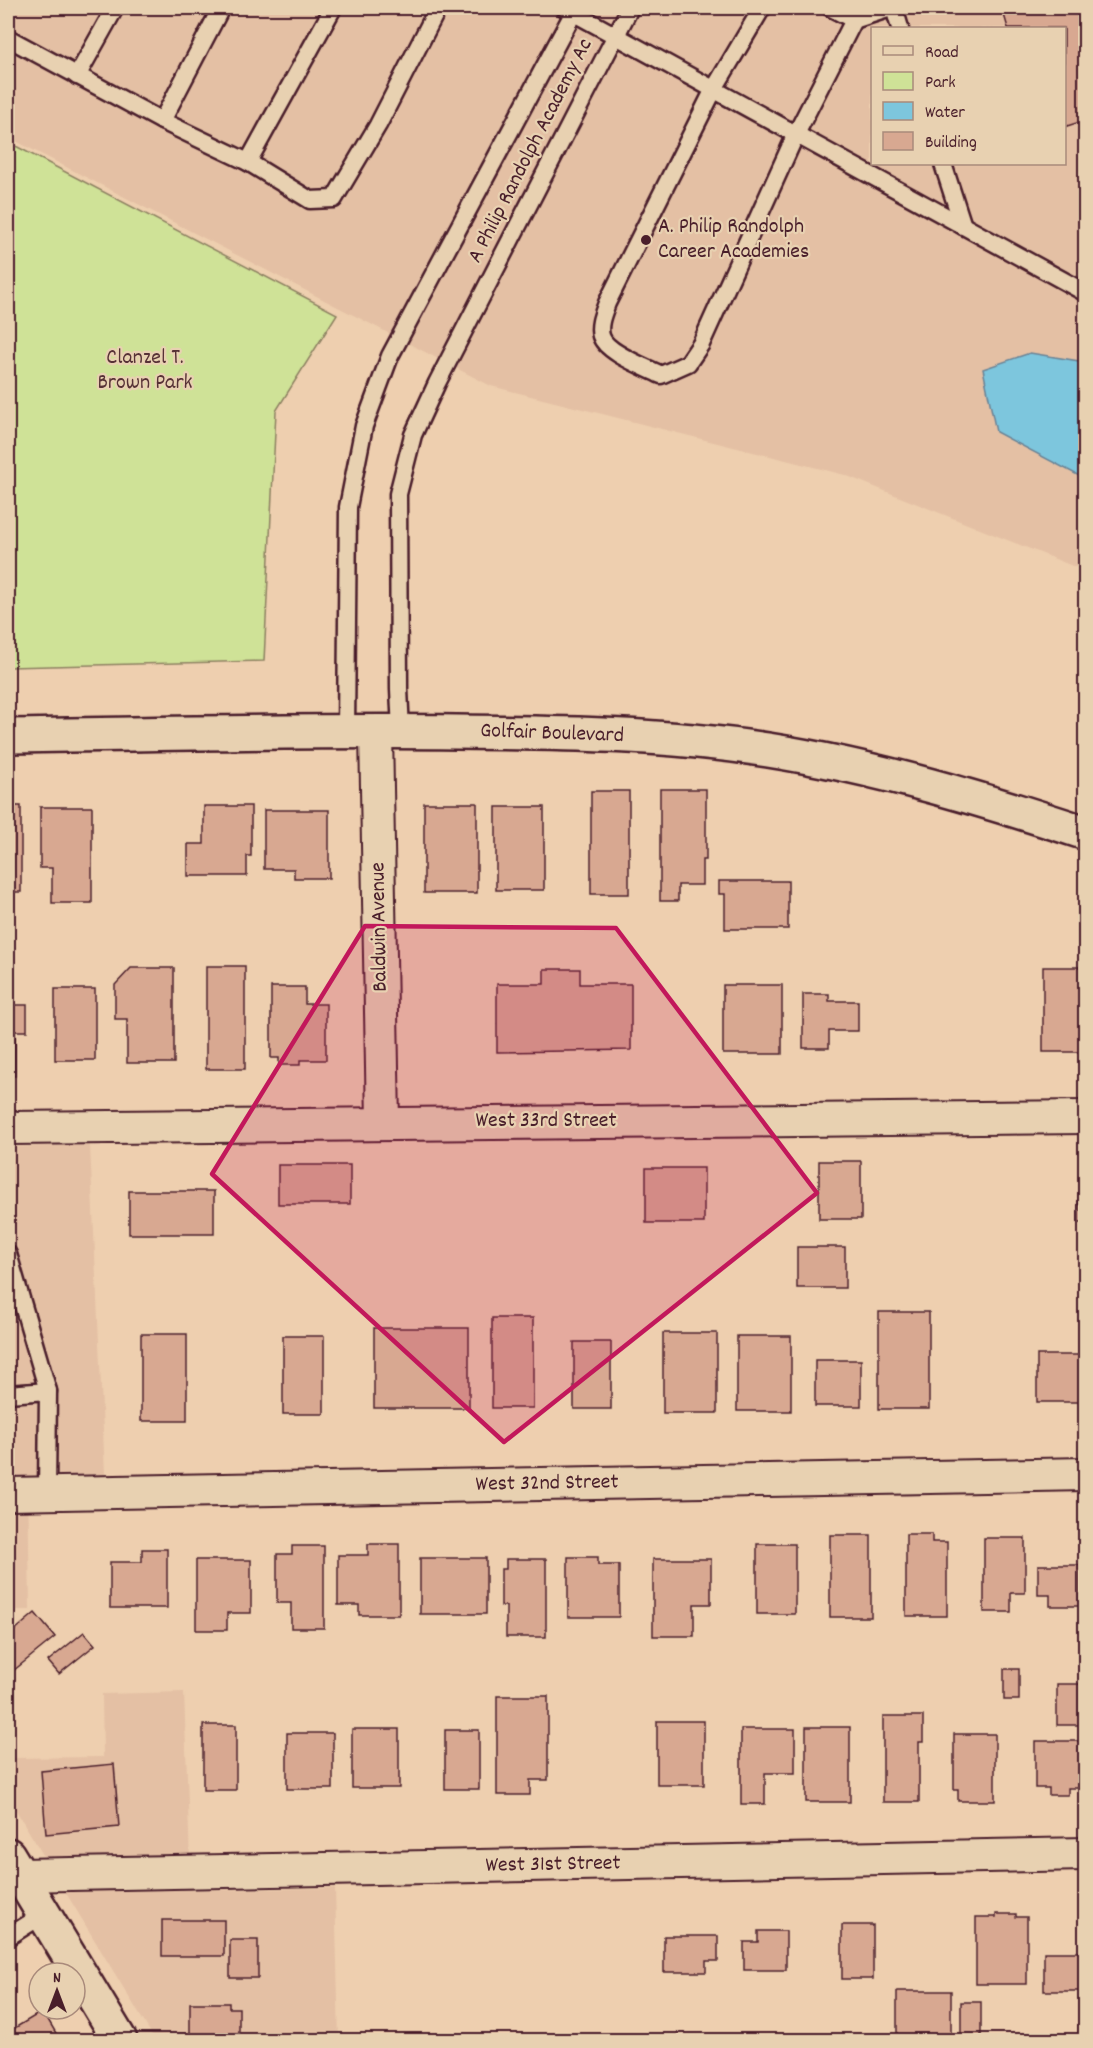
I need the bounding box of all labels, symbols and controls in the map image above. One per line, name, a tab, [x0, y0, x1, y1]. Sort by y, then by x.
legend	[871, 27, 1066, 165]
street label: A Philip Randolph Academy Ac	[461, 33, 601, 269]
text: Road	[925, 41, 959, 66]
text: Park	[925, 71, 956, 96]
text: Water	[925, 101, 965, 126]
text: Building	[925, 131, 977, 156]
place label: A. Philip Randolph Career Academies	[658, 212, 809, 268]
marker: A. Philip Randolph Career Academies	[639, 233, 653, 247]
park label: Clanzel T. Brown Park	[97, 343, 193, 399]
street label: Golfair Boulevard	[479, 716, 625, 752]
street label: Baldwin Avenue	[363, 862, 397, 992]
street label: West 33rd Street	[475, 1106, 617, 1137]
street label: West 32nd Street	[475, 1467, 619, 1501]
street label: West 31st Street	[485, 1848, 621, 1882]
north arrow	[27, 1961, 87, 2021]
text: N	[53, 1967, 61, 1990]

